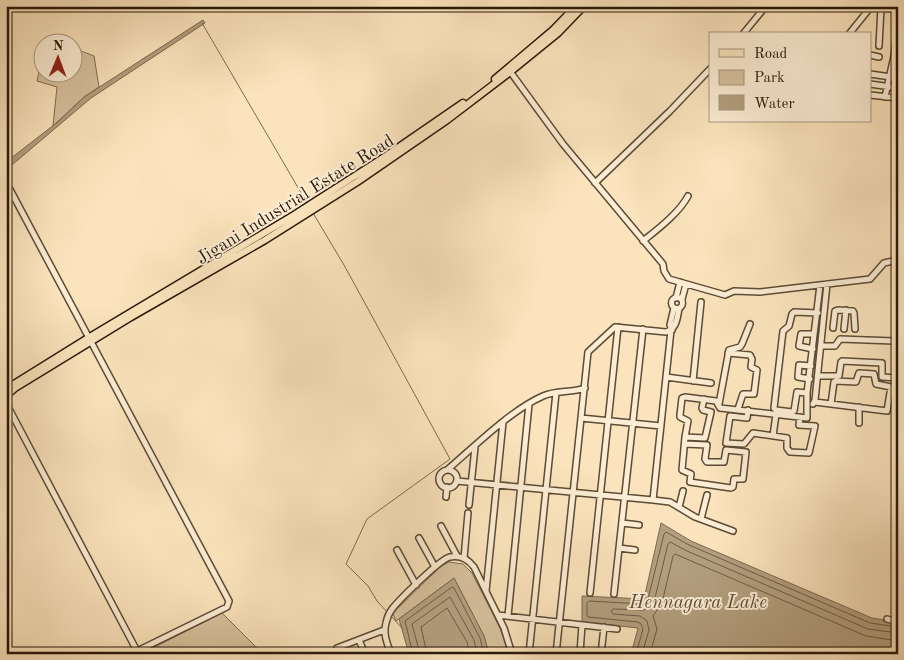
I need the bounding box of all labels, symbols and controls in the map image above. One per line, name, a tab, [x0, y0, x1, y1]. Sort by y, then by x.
north arrow	[32, 32, 82, 82]
legend	[709, 32, 872, 122]
text: N	[53, 39, 64, 53]
text: Road	[754, 47, 788, 62]
text: Park	[754, 71, 785, 86]
text: Water	[754, 97, 795, 112]
street label: Jigani Industrial Estate Road	[194, 132, 397, 268]
water label: Hennagara Lake	[628, 594, 767, 613]

